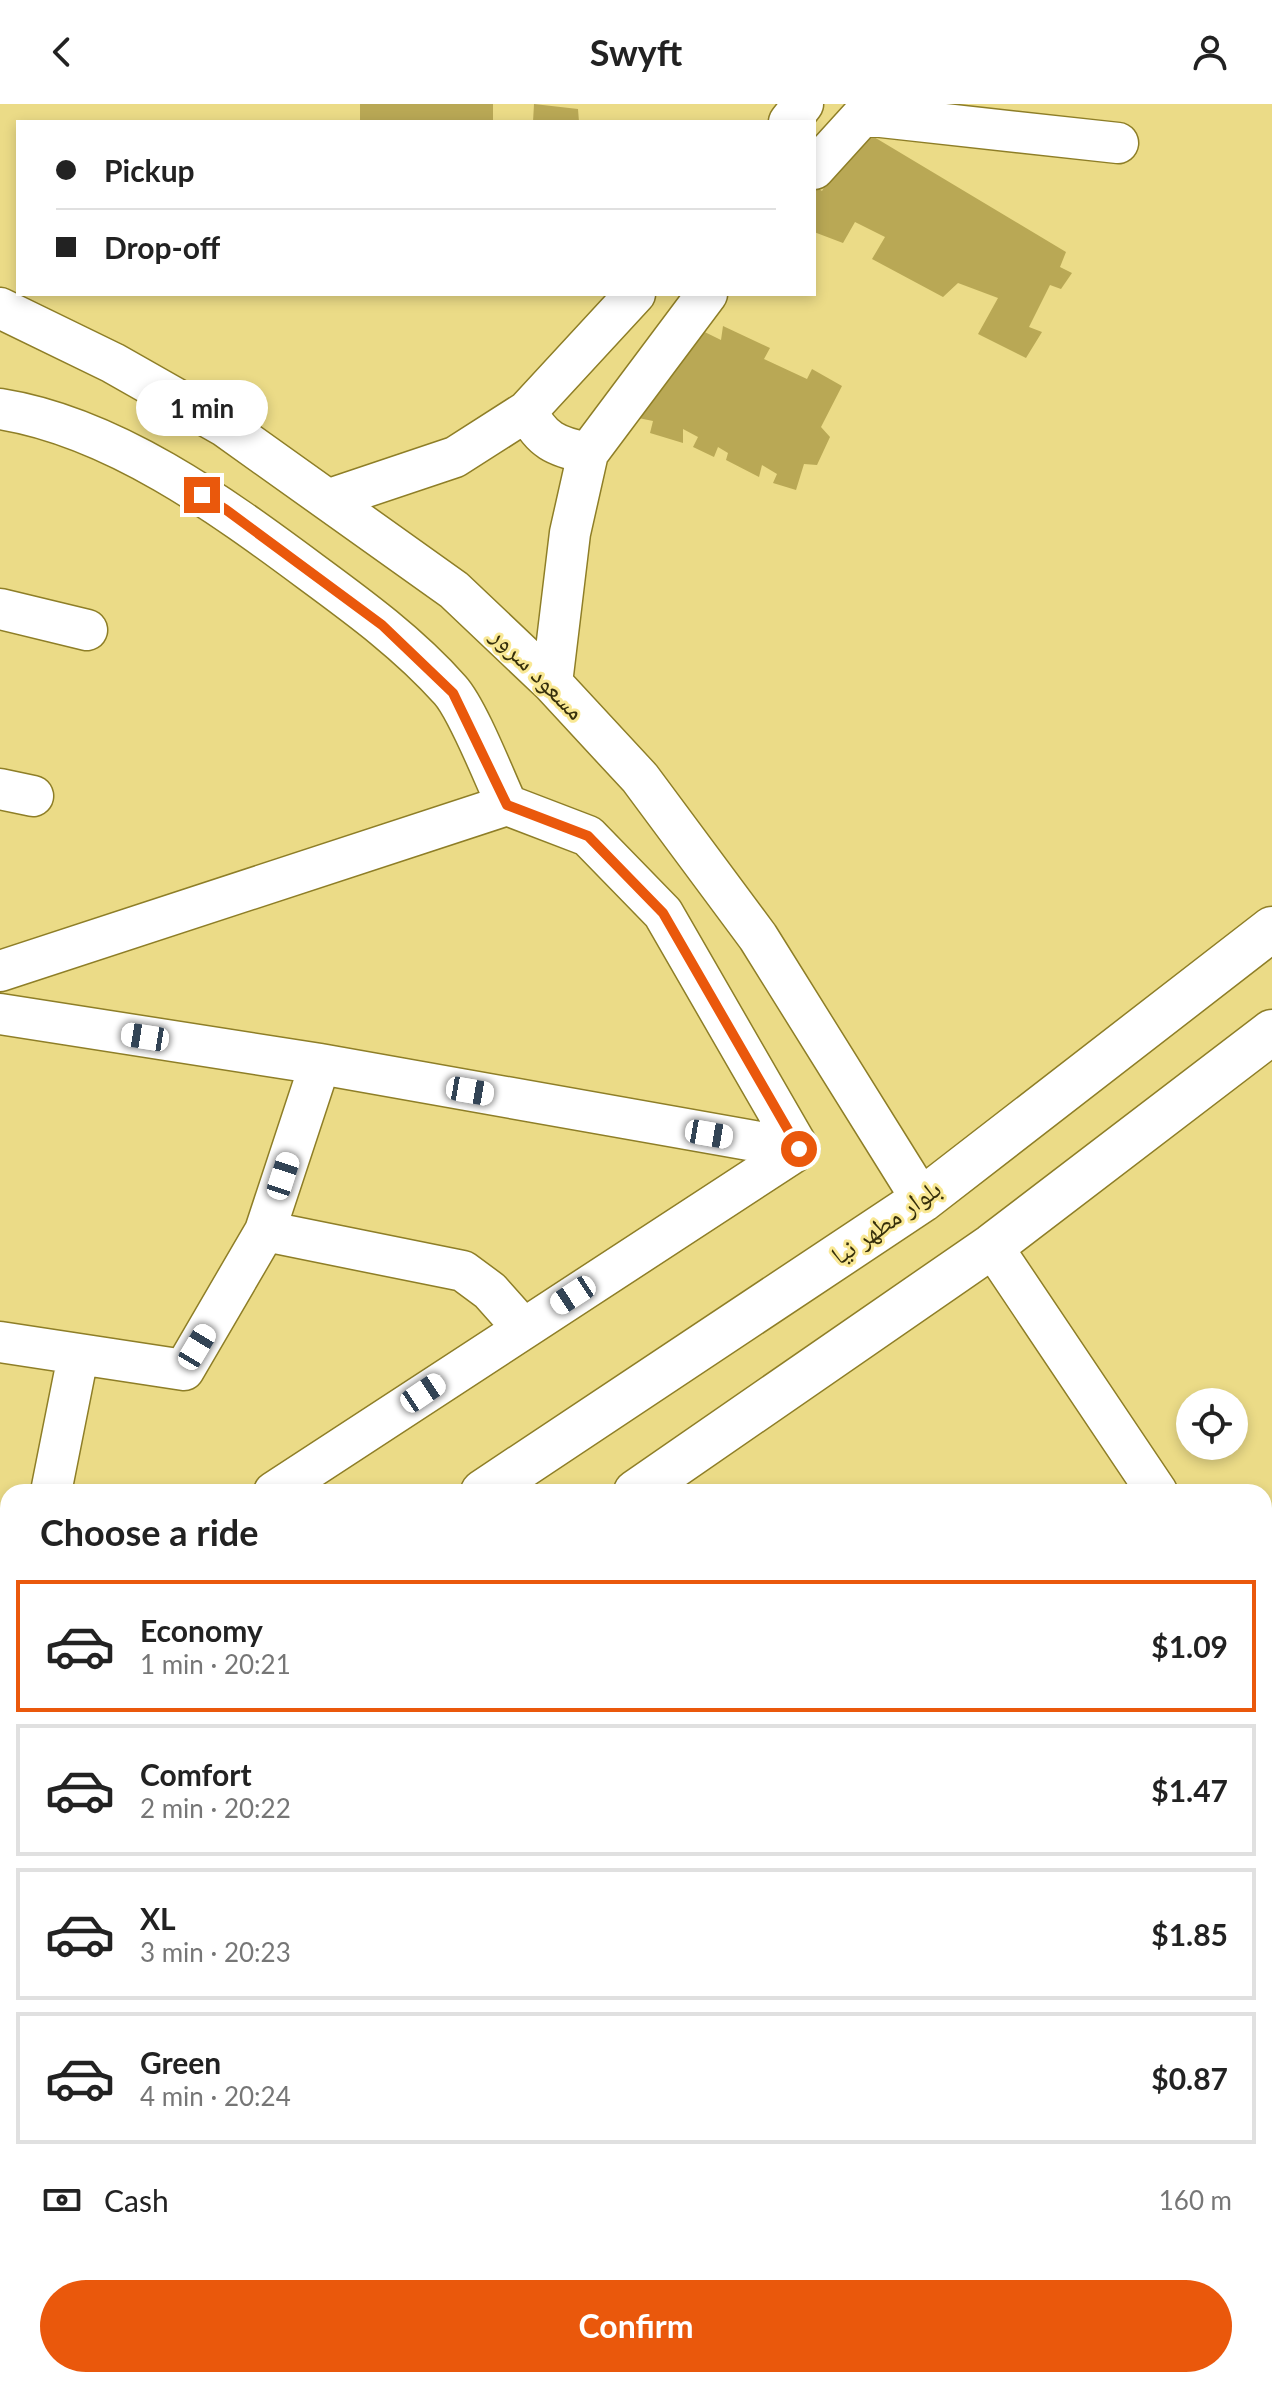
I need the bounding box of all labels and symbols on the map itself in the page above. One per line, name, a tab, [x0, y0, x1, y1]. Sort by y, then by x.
callout: 1 min	[136, 379, 268, 435]
route end	[184, 477, 220, 513]
street label: مسعود سرور	[485, 618, 592, 726]
car	[119, 1021, 171, 1053]
car	[444, 1075, 496, 1107]
car	[683, 1118, 735, 1150]
route start	[781, 1131, 817, 1167]
car	[264, 1149, 302, 1203]
street label: بلوار مطهر نیا	[824, 1172, 947, 1271]
car	[546, 1272, 600, 1318]
car	[174, 1320, 220, 1374]
car	[396, 1370, 450, 1416]

